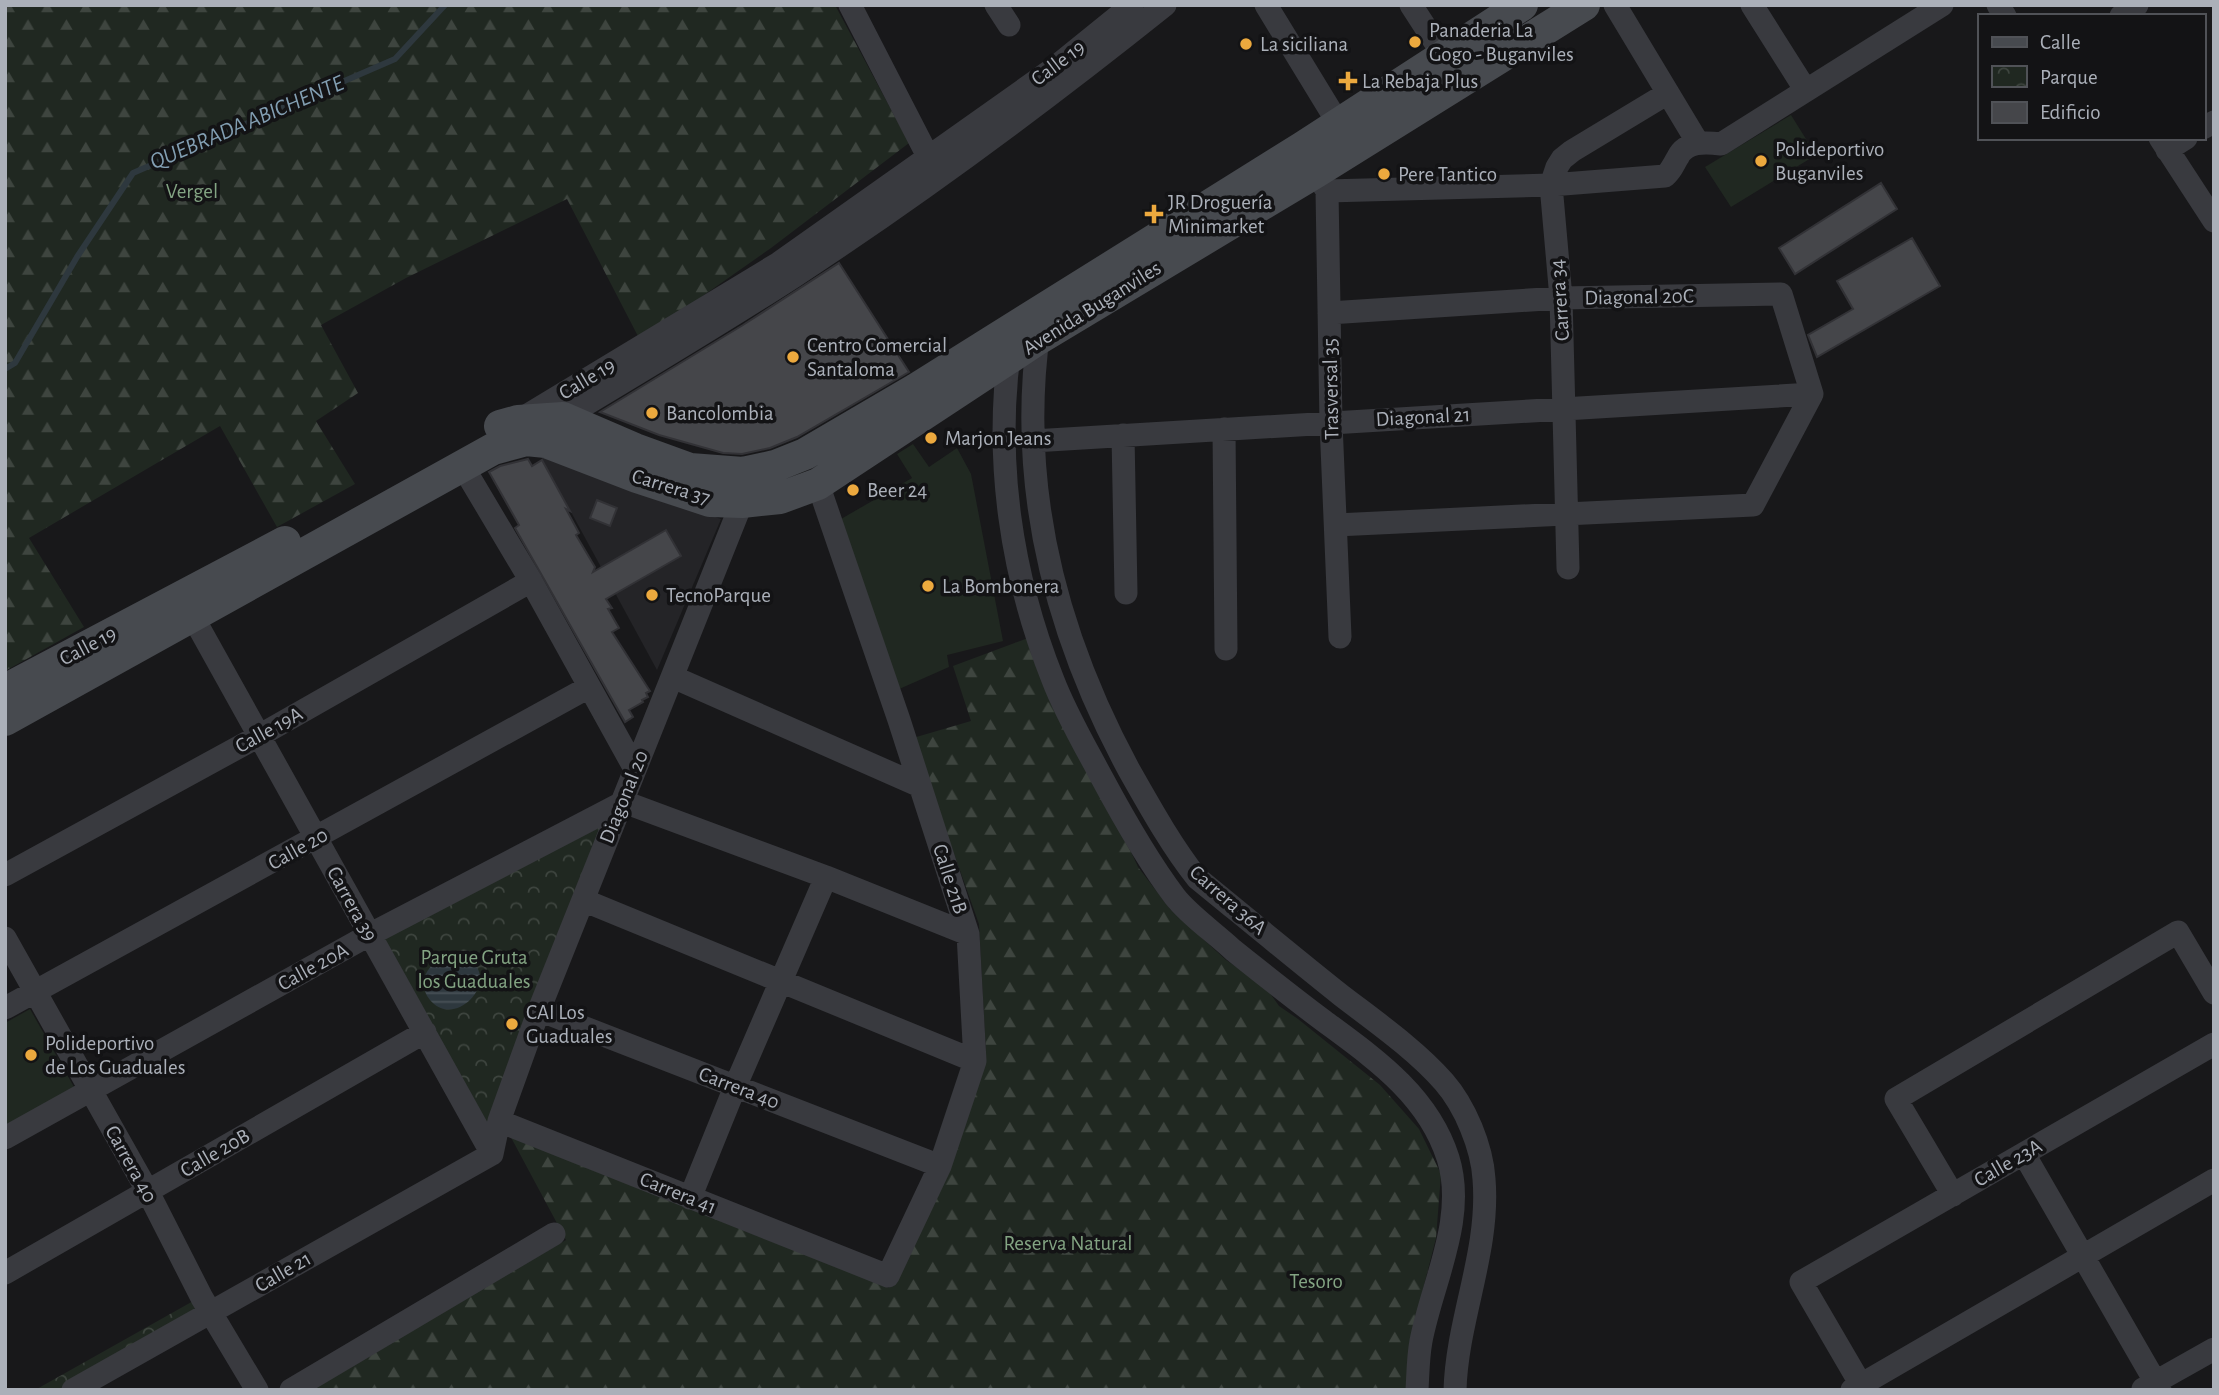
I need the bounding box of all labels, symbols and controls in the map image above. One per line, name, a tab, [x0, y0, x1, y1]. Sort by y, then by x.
legend	[1978, 14, 2205, 140]
place label: Panaderia La Gogo - Buganviles	[1429, 20, 1574, 65]
text: Calle	[2040, 32, 2081, 53]
place label: La siciliana	[1260, 34, 1349, 55]
marker: Panaderia La Gogo - Buganviles	[1407, 34, 1423, 50]
street label: Calle 19	[1027, 36, 1089, 90]
marker: La siciliana	[1238, 36, 1254, 52]
text: Parque	[2040, 67, 2098, 88]
water label: QUEBRADA ABICHENTE	[147, 71, 348, 174]
place label: La Rebaja Plus	[1362, 71, 1478, 92]
marker: La Rebaja Plus	[1340, 73, 1356, 89]
text: Edificio	[2040, 102, 2101, 123]
place label: Polideportivo Buganviles	[1775, 139, 1884, 184]
marker: Polideportivo Buganviles	[1753, 153, 1769, 169]
place label: Pere Tantico	[1398, 164, 1497, 185]
marker: Pere Tantico	[1376, 166, 1392, 182]
park label: Vergel	[166, 181, 218, 202]
place label: JR Droguería Minimarket	[1168, 192, 1273, 237]
marker: JR Droguería Minimarket	[1146, 206, 1162, 222]
street label: Avenida Buganviles	[1019, 257, 1165, 359]
street label: Carrera 34	[1547, 258, 1573, 342]
street label: Diagonal 20C	[1584, 286, 1694, 308]
place label: Centro Comercial Santaloma	[807, 335, 947, 380]
street label: Trasversal 35	[1320, 338, 1342, 440]
marker: Centro Comercial Santaloma	[785, 349, 801, 365]
street label: Calle 19	[555, 354, 619, 404]
place label: Bancolombia	[666, 403, 774, 424]
street label: Diagonal 21	[1375, 404, 1471, 430]
marker: Bancolombia	[644, 405, 660, 421]
place label: Marjon Jeans	[945, 428, 1051, 449]
marker: Marjon Jeans	[923, 430, 939, 446]
street label: Carrera 37	[629, 465, 713, 509]
place label: Beer 24	[867, 480, 927, 501]
marker: Beer 24	[845, 482, 861, 498]
place label: La Bombonera	[942, 576, 1060, 597]
marker: La Bombonera	[920, 578, 936, 594]
place label: TecnoParque	[666, 585, 771, 606]
marker: TecnoParque	[644, 587, 660, 603]
street label: Calle 19	[56, 622, 120, 670]
street label: Calle 19A	[232, 703, 306, 757]
street label: Diagonal 20	[596, 747, 652, 847]
street label: Calle 20	[265, 824, 331, 874]
street label: Calle 21B	[929, 841, 971, 917]
street label: Carrera 36A	[1186, 861, 1270, 939]
street label: Carrera 39	[323, 863, 381, 945]
street label: Calle 20A	[274, 939, 352, 995]
park label: Parque Gruta los Guaduales	[417, 947, 531, 992]
place label: CAI Los Guaduales	[526, 1002, 613, 1047]
marker: CAI Los Guaduales	[504, 1016, 520, 1032]
place label: Polideportivo de Los Guaduales	[45, 1033, 186, 1078]
marker: Polideportivo de Los Guaduales	[23, 1047, 39, 1063]
street label: Carrera 40	[696, 1063, 782, 1113]
street label: Carrera 40	[101, 1122, 161, 1206]
street label: Calle 20B	[177, 1125, 253, 1181]
street label: Calle 23A	[1970, 1135, 2046, 1191]
street label: Carrera 41	[637, 1168, 719, 1218]
park label: Reserva Natural	[1003, 1233, 1133, 1254]
street label: Calle 21	[251, 1248, 315, 1296]
park label: Tesoro	[1289, 1271, 1343, 1292]

